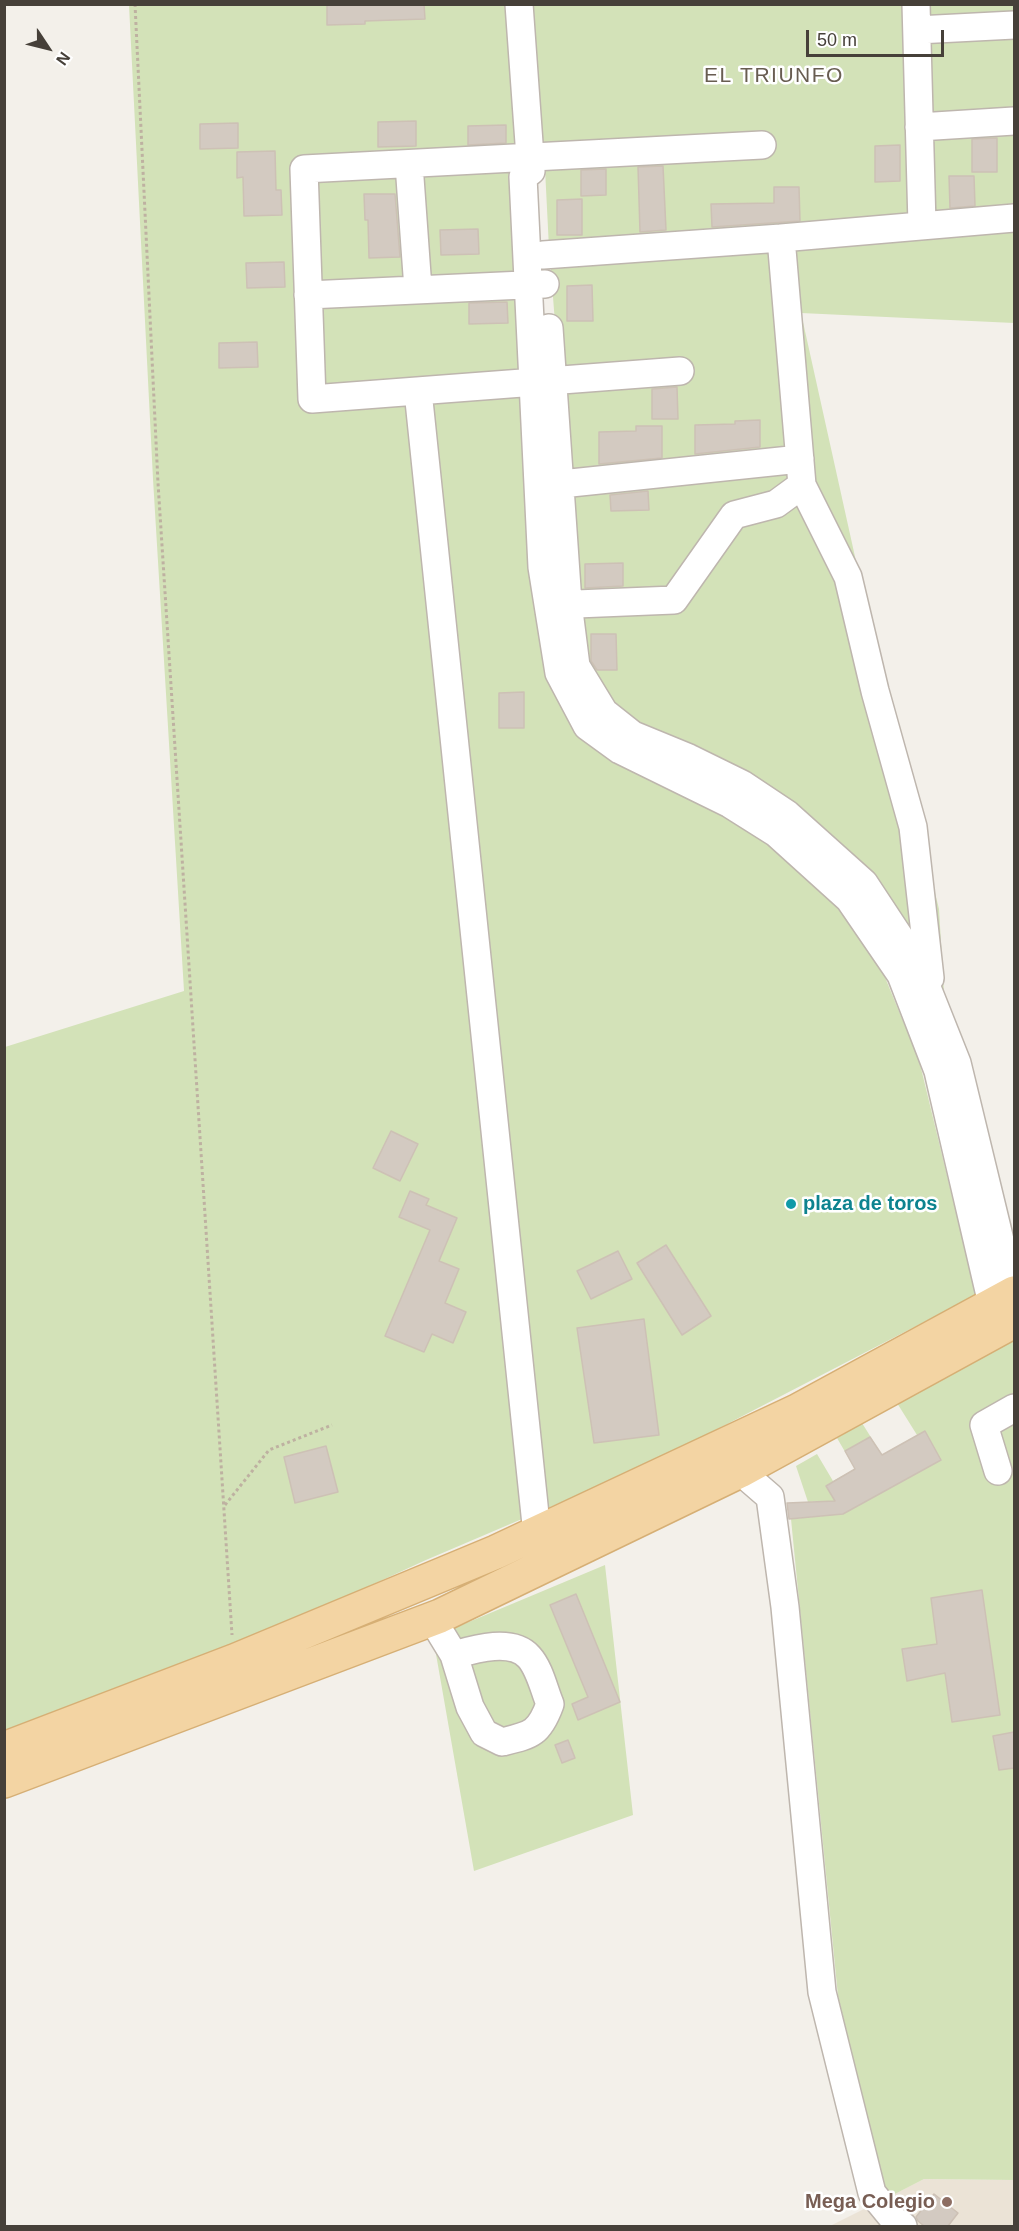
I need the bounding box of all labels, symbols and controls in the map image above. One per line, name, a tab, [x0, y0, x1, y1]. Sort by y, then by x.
north arrow	[18, 18, 78, 78]
scale bar	[809, 18, 947, 56]
text: 50 m	[817, 30, 857, 50]
text: N	[53, 49, 73, 68]
district label: EL TRIUNFO	[704, 63, 844, 89]
place label: plaza de toros	[803, 1192, 937, 1216]
marker: plaza de toros	[784, 1197, 798, 1211]
place label: Mega Colegio	[805, 2190, 935, 2214]
marker: Mega Colegio	[940, 2195, 954, 2209]

